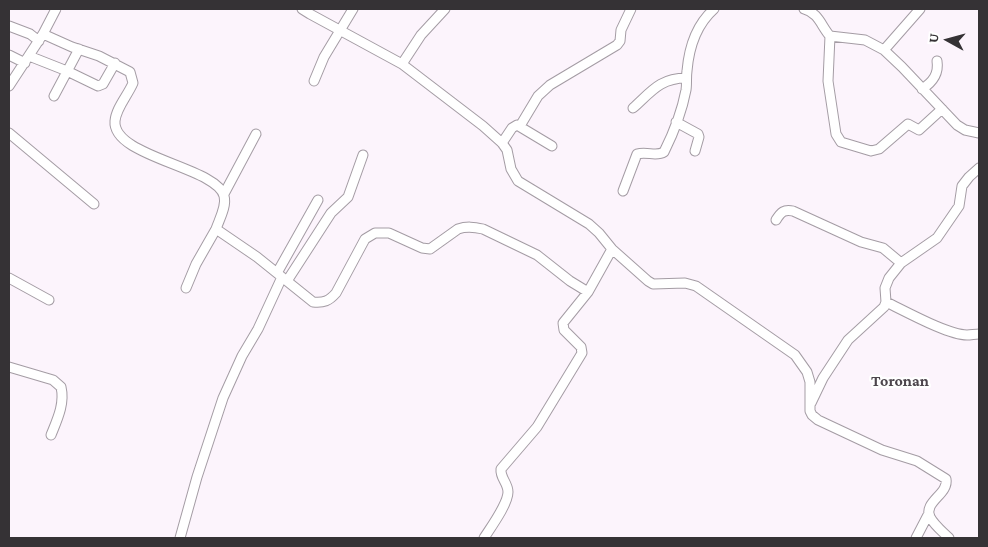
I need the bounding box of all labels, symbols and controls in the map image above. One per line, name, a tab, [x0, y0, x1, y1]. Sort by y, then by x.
north arrow	[923, 15, 973, 65]
text: U	[925, 32, 942, 44]
district label: Toronan	[871, 371, 929, 391]

